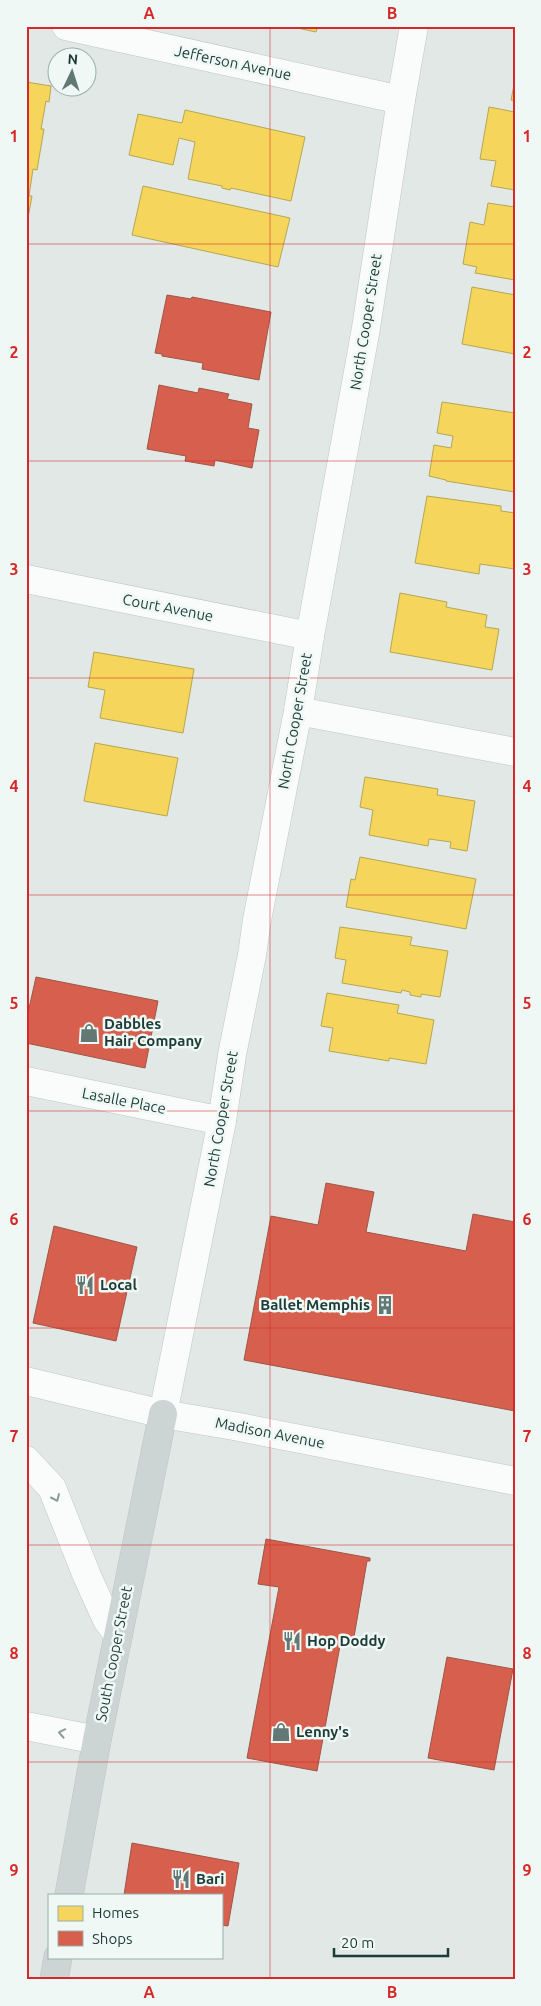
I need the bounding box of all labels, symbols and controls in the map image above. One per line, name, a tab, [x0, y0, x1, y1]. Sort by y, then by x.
text: A	[143, 4, 155, 22]
text: B	[387, 4, 397, 22]
street label: Jefferson Avenue	[173, 42, 293, 83]
north arrow	[48, 48, 98, 98]
text: N	[67, 51, 79, 67]
text: 1	[9, 127, 19, 145]
text: 1	[522, 127, 532, 145]
street label: North Cooper Street	[346, 252, 385, 391]
text: 2	[9, 343, 19, 361]
text: 2	[522, 343, 532, 361]
text: 3	[9, 560, 19, 578]
text: 3	[522, 560, 532, 578]
street label: Court Avenue	[121, 590, 215, 625]
street label: North Cooper Street	[274, 651, 315, 790]
text: 4	[9, 777, 19, 795]
text: 4	[522, 777, 532, 795]
text: 5	[9, 994, 19, 1012]
text: 5	[522, 994, 532, 1012]
place label: Dabbles Hair Company	[104, 1015, 202, 1049]
shop icon: Dabbles Hair Company	[78, 1022, 100, 1044]
street label: North Cooper Street	[200, 1049, 241, 1188]
street label: Lasalle Place	[81, 1084, 167, 1117]
text: 6	[9, 1210, 19, 1228]
text: 6	[522, 1210, 532, 1228]
restaurant icon: Local	[74, 1274, 96, 1296]
place label: Local	[100, 1276, 137, 1293]
building icon: Ballet Memphis	[374, 1294, 396, 1316]
place label: Ballet Memphis	[260, 1296, 370, 1313]
street label: Madison Avenue	[214, 1414, 326, 1451]
text: 7	[9, 1427, 19, 1445]
text: 7	[522, 1427, 532, 1445]
one-way arrow	[50, 1493, 61, 1502]
street label: South Cooper Street	[92, 1585, 135, 1723]
restaurant icon: Hop Doddy	[281, 1630, 303, 1652]
place label: Hop Doddy	[307, 1632, 385, 1649]
text: 8	[9, 1644, 19, 1662]
text: 8	[522, 1644, 532, 1662]
shop icon: Lenny's	[270, 1721, 292, 1743]
place label: Lenny's	[296, 1723, 349, 1740]
one-way arrow	[57, 1728, 66, 1738]
text: 9	[9, 1861, 19, 1879]
text: 9	[522, 1861, 532, 1879]
restaurant icon: Bari	[170, 1868, 192, 1890]
place label: Bari	[196, 1870, 224, 1887]
legend	[48, 1894, 222, 1958]
text: Homes	[92, 1904, 139, 1921]
scale bar	[334, 1926, 447, 1958]
text: Shops	[92, 1930, 133, 1947]
text: 20 m	[341, 1934, 374, 1951]
text: A	[143, 1983, 155, 2001]
text: B	[387, 1983, 397, 2001]

